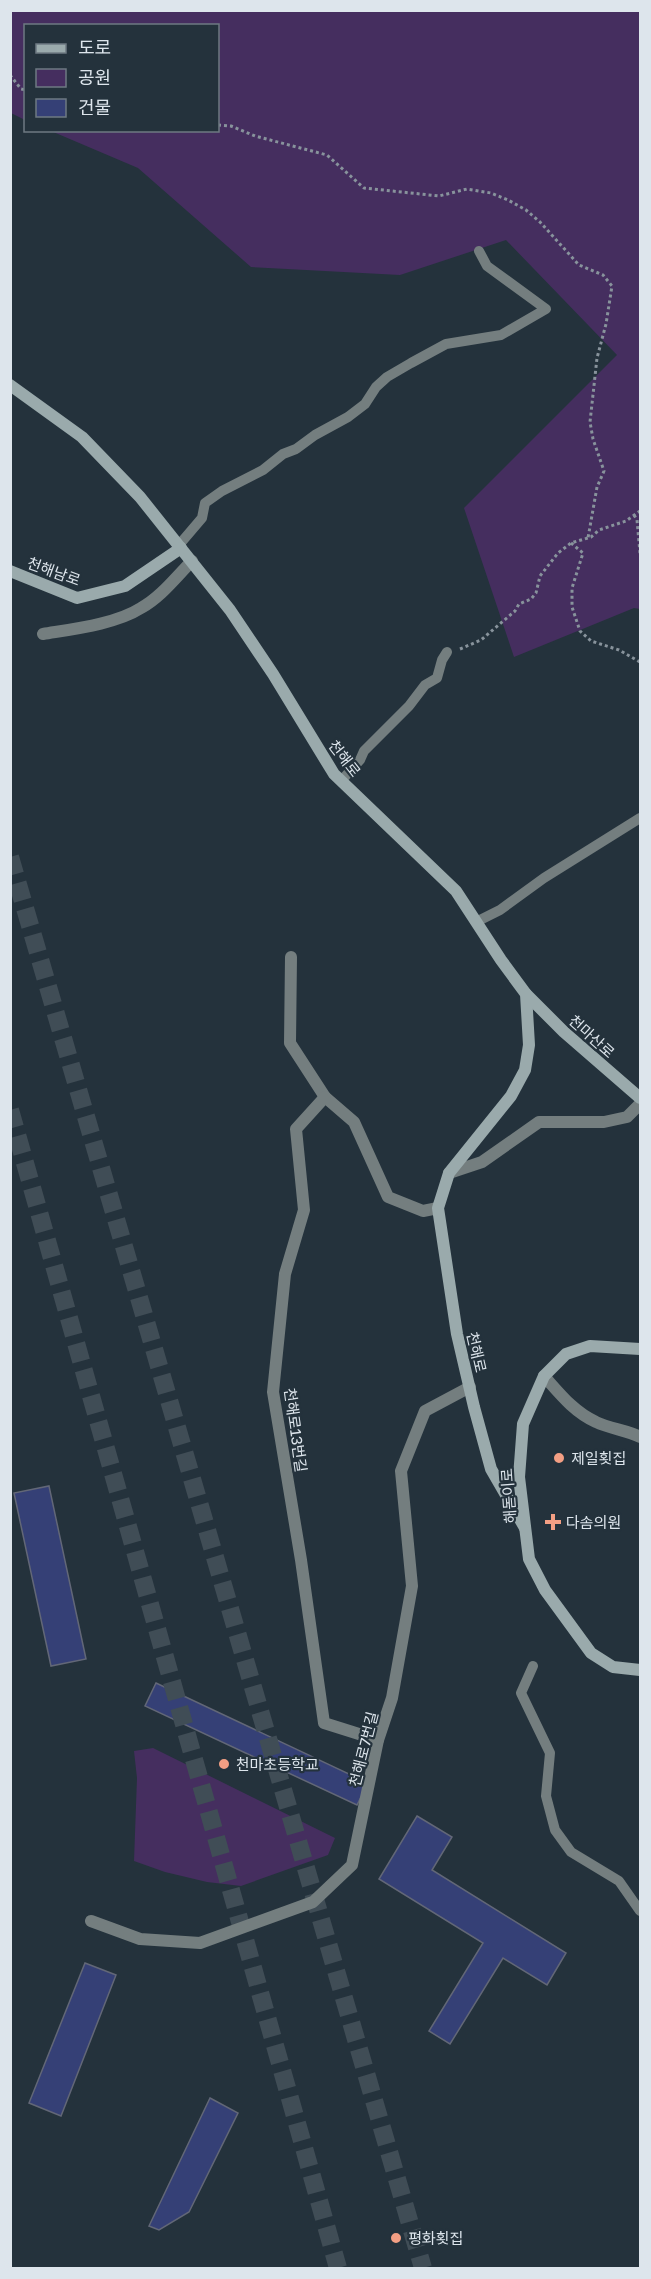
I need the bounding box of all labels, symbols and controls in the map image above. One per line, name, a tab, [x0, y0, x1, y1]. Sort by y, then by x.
legend	[24, 24, 219, 132]
text: 도로	[78, 36, 111, 58]
text: 공원	[78, 66, 111, 88]
text: 건물	[78, 96, 111, 118]
street label: 천해남로	[25, 553, 83, 589]
street label: 천해로	[325, 736, 365, 780]
street label: 천마산로	[565, 1011, 619, 1061]
street label: 천해로	[464, 1330, 490, 1374]
street label: 천해로13번길	[281, 1387, 311, 1473]
place label: 제일횟집	[571, 1449, 626, 1467]
marker: 제일횟집	[552, 1451, 566, 1465]
street label: 해돋이로	[497, 1468, 519, 1524]
marker: 다솜의원	[544, 1513, 562, 1531]
place label: 다솜의원	[566, 1513, 621, 1531]
street label: 천해로7번길	[345, 1709, 381, 1789]
place label: 천마초등학교	[236, 1755, 319, 1773]
marker: 천마초등학교	[217, 1757, 231, 1771]
place label: 평화횟집	[408, 2229, 463, 2247]
marker: 평화횟집	[389, 2231, 403, 2245]

